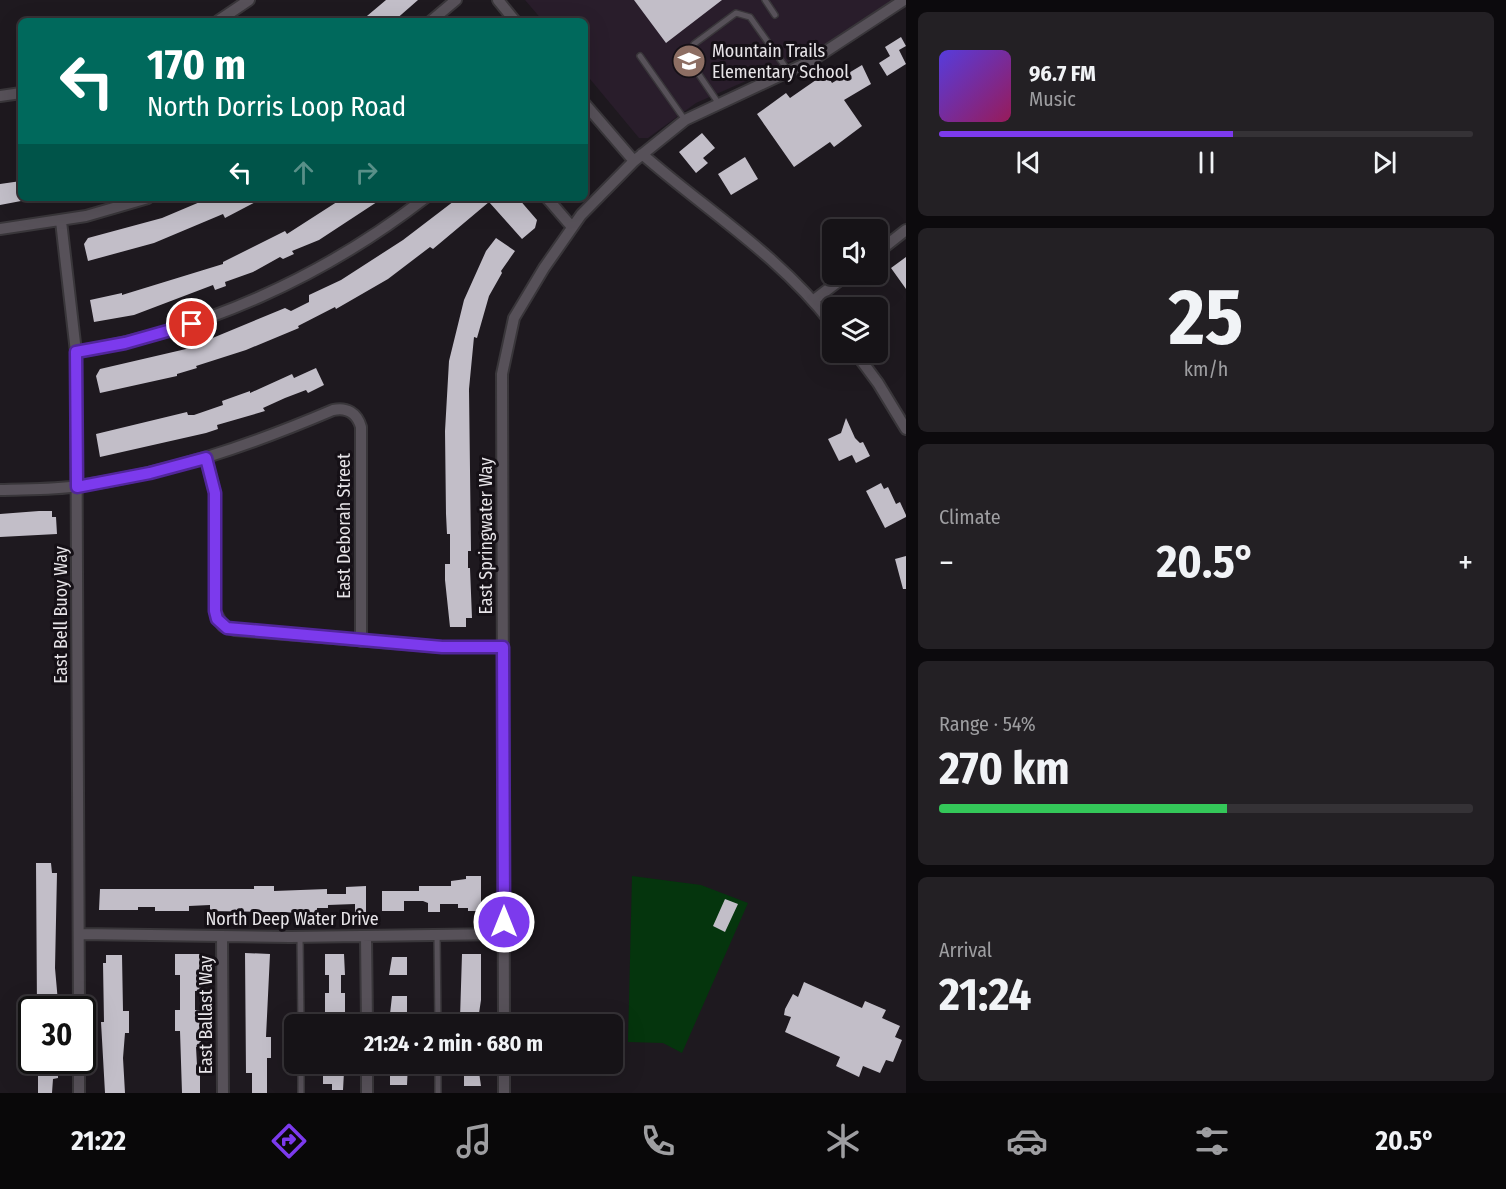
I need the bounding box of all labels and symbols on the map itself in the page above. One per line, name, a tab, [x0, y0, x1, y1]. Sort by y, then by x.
place label: Mountain Trails Elementary School	[712, 40, 849, 83]
school or university icon: Mountain Trails Elementary School	[671, 43, 707, 79]
pin	[166, 298, 217, 349]
street label: East Deborah Street	[333, 453, 355, 599]
street label: East Springwater Way	[475, 458, 497, 614]
street label: East Bell Buoy Way	[50, 546, 72, 684]
position arrow	[472, 890, 536, 954]
street label: North Deep Water Drive	[205, 908, 379, 930]
street label: East Ballast Way	[195, 956, 217, 1074]
speed limit sign: 30	[18, 996, 96, 1074]

